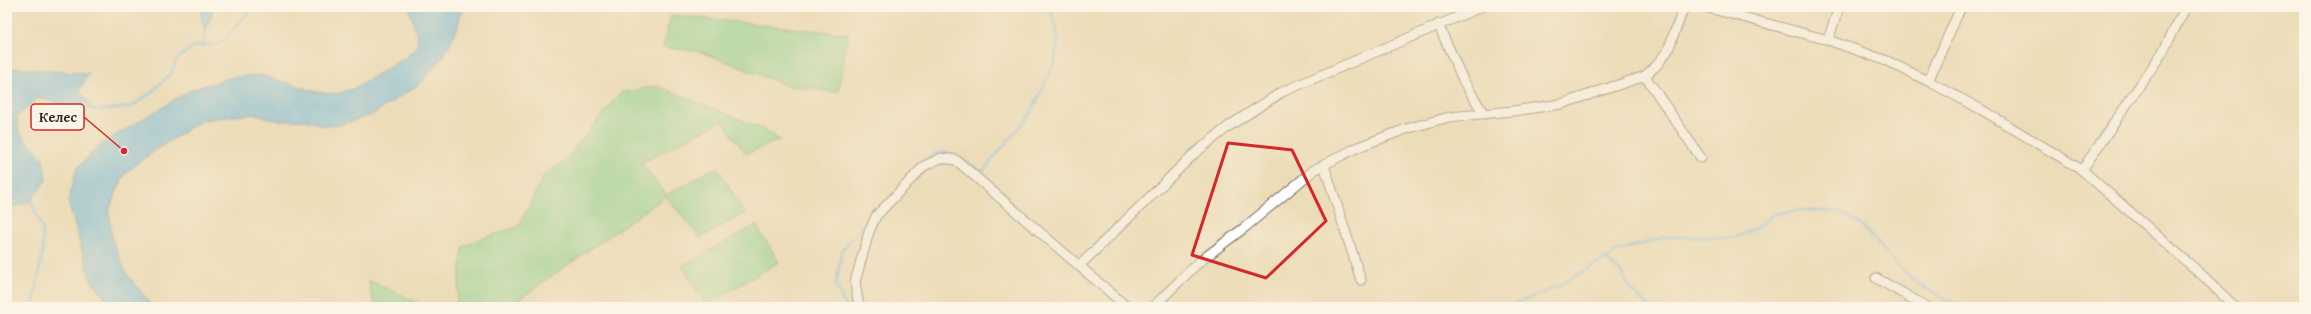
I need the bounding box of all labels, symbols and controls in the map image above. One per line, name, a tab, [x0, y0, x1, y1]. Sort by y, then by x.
callout: Келес	[31, 104, 84, 130]
text: Келес	[39, 107, 77, 127]

